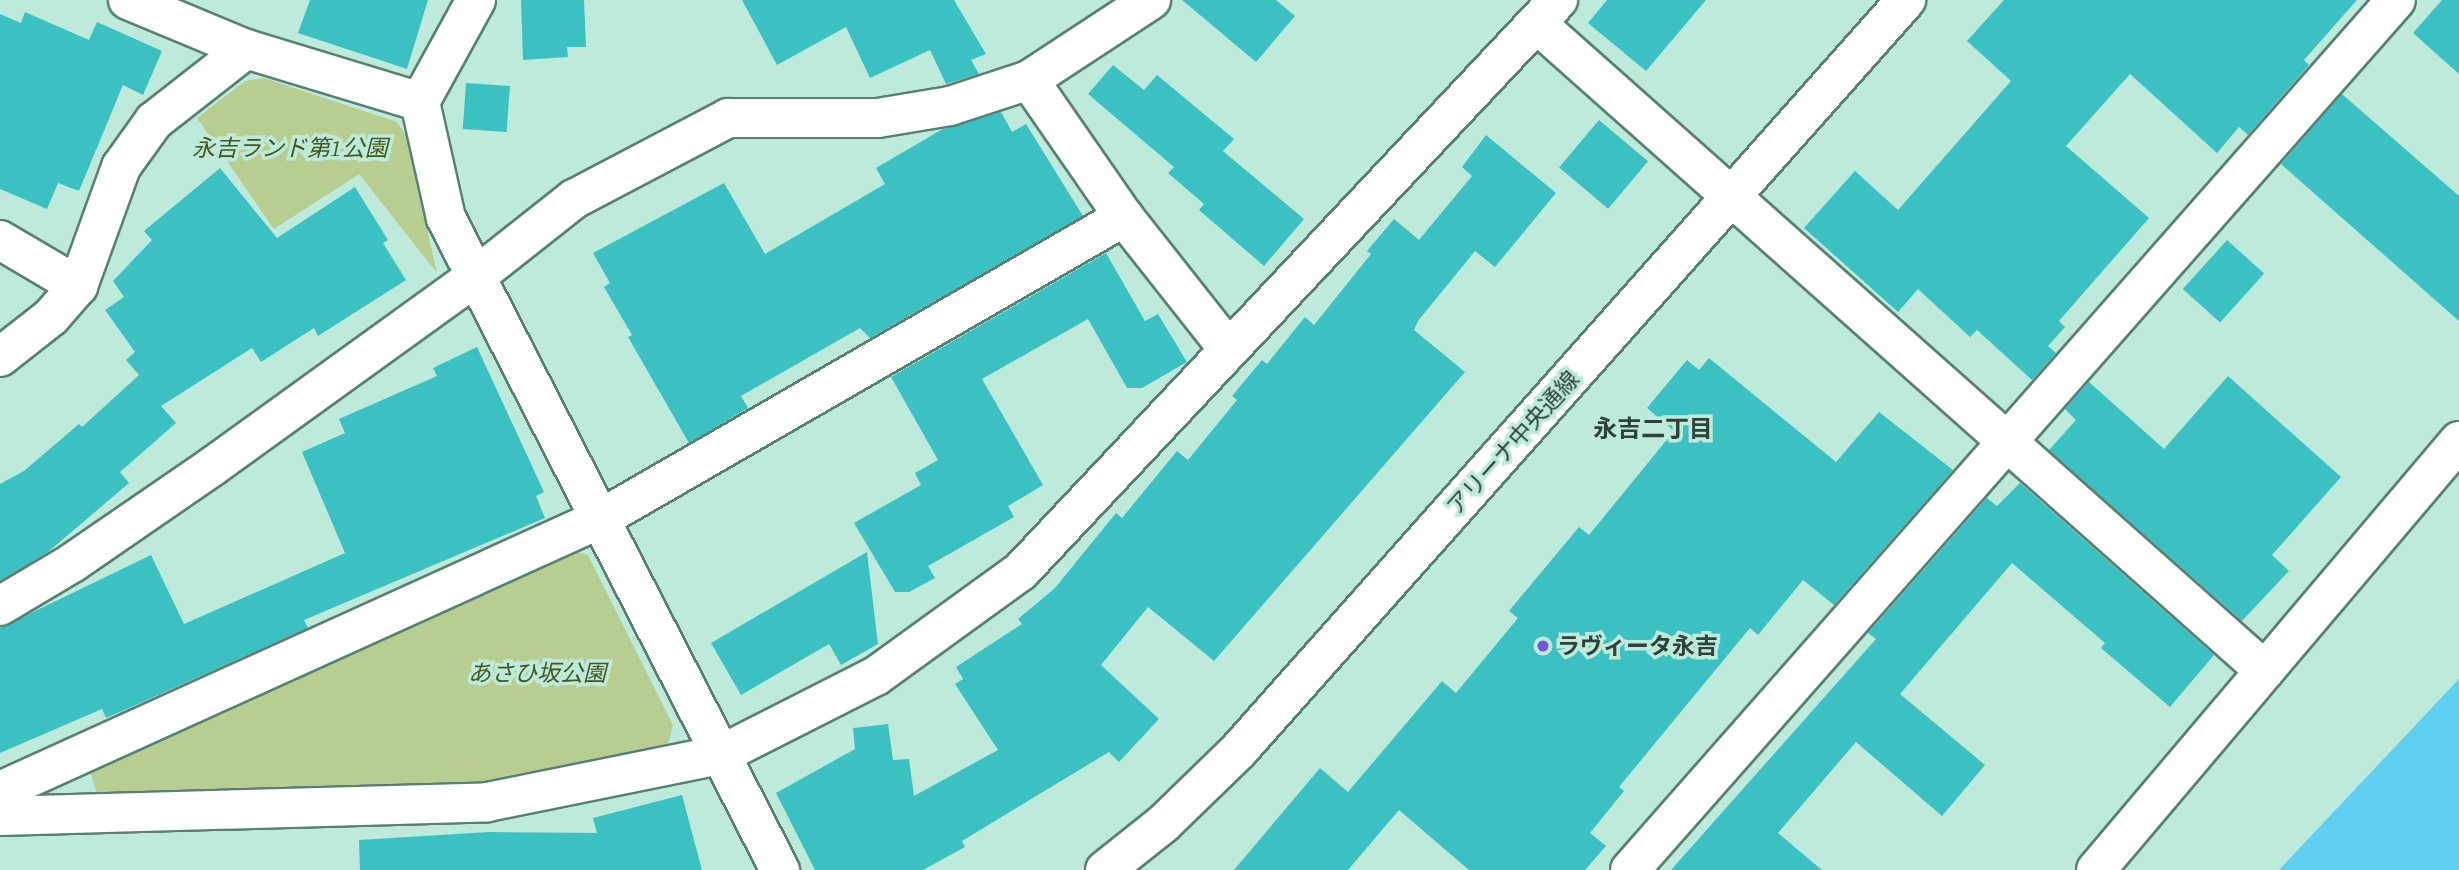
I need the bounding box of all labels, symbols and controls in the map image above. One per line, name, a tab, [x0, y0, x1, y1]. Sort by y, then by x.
park label: 永吉ランド第1公園	[192, 134, 388, 162]
street label: アリーナ中央通線	[1441, 365, 1585, 521]
district label: 永吉二丁目	[1593, 415, 1713, 443]
place label: ラヴィータ永吉	[1557, 632, 1718, 660]
marker: ラヴィータ永吉	[1535, 638, 1551, 654]
park label: あさひ坂公園	[468, 659, 606, 687]

